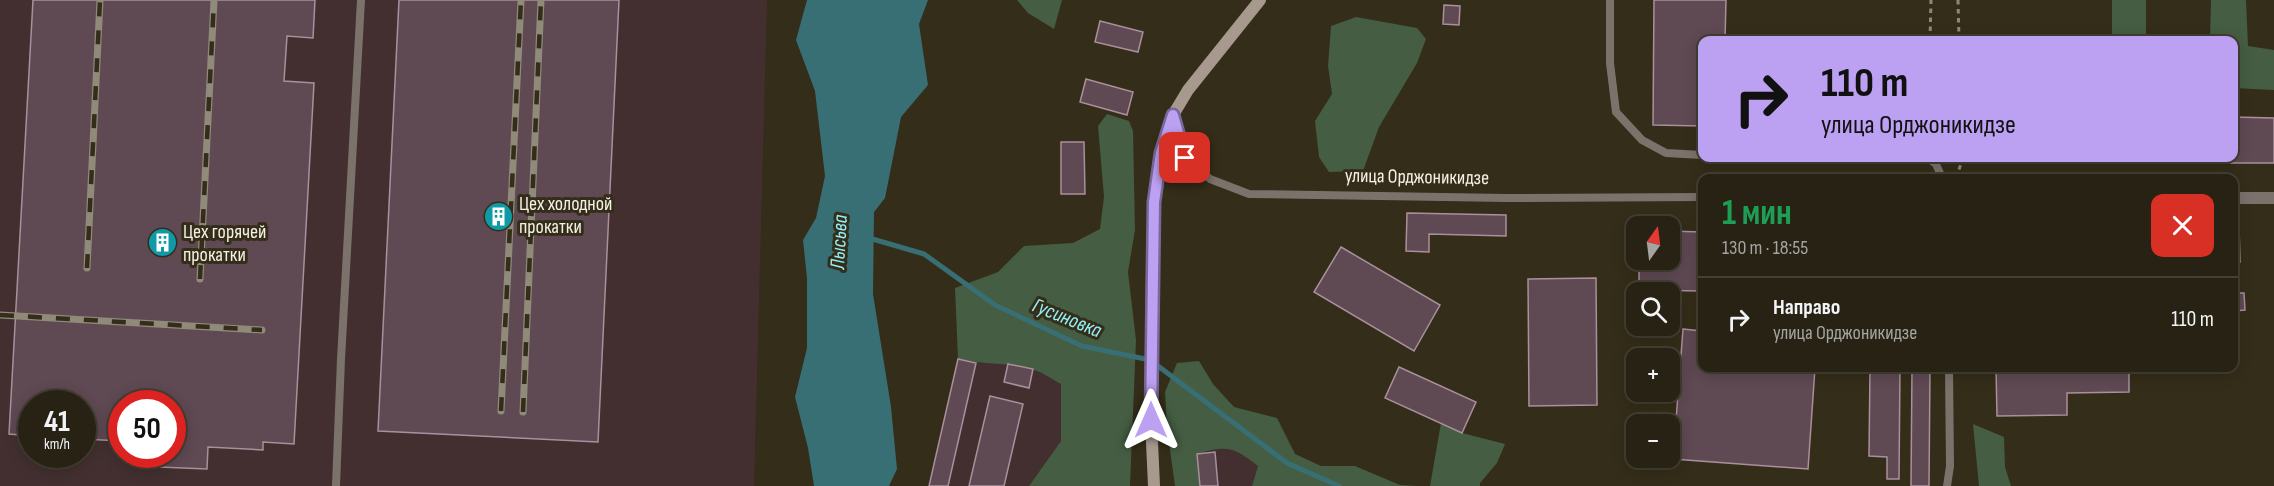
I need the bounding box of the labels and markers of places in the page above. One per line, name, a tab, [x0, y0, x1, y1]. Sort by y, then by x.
pin	[1159, 132, 1210, 183]
place label: Цех холодной прокатки	[519, 192, 612, 239]
building icon: Цех холодной прокатки	[482, 200, 514, 232]
place label: Цех горячей прокатки	[183, 220, 266, 267]
building icon: Цех горячей прокатки	[146, 227, 178, 259]

